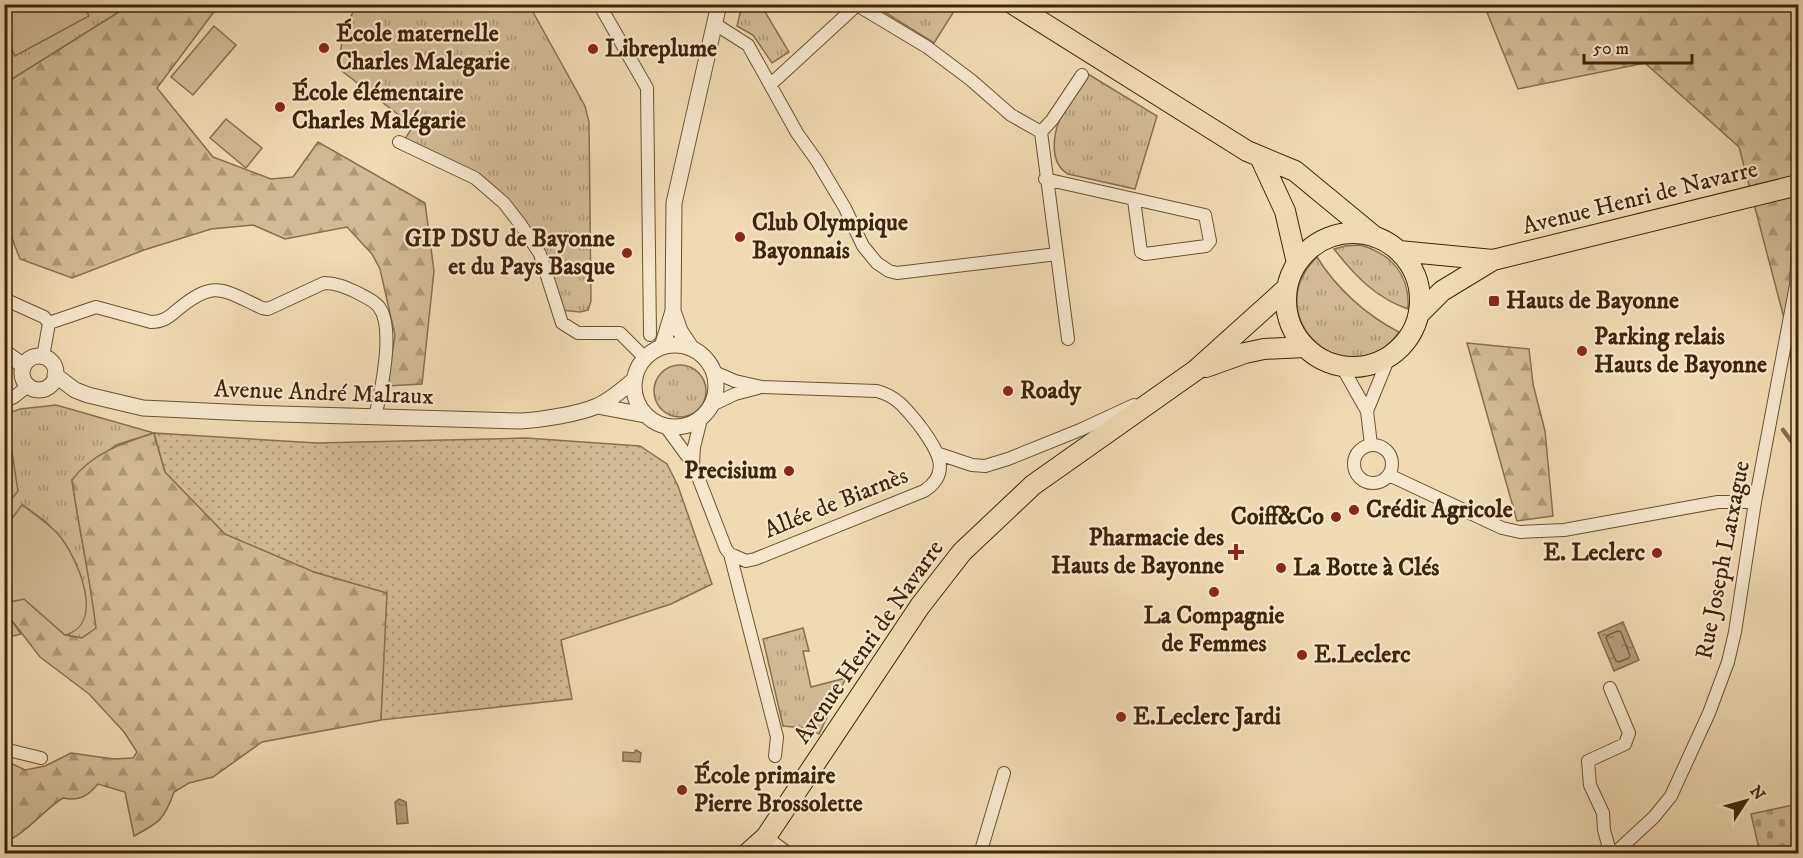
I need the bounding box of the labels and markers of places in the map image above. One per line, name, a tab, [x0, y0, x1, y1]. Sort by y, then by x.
place label: École maternelle Charles Malegarie	[336, 18, 510, 77]
place label: Libreplume	[605, 34, 717, 64]
marker: École maternelle Charles Malegarie	[317, 41, 331, 55]
marker: Libreplume	[586, 42, 600, 56]
place label: École élémentaire Charles Malégarie	[292, 77, 466, 136]
marker: École élémentaire Charles Malégarie	[273, 100, 287, 114]
place label: Club Olympique Bayonnais	[752, 208, 908, 266]
place label: GIP DSU de Bayonne et du Pays Basque	[405, 224, 615, 282]
marker: Club Olympique Bayonnais	[733, 230, 747, 244]
marker: GIP DSU de Bayonne et du Pays Basque	[620, 246, 634, 260]
place label: Hauts de Bayonne	[1506, 286, 1679, 316]
marker: Hauts de Bayonne	[1487, 294, 1501, 308]
place label: Parking relais Hauts de Bayonne	[1594, 322, 1767, 380]
marker: Parking relais Hauts de Bayonne	[1575, 344, 1589, 358]
place label: Roady	[1020, 376, 1082, 406]
marker: Roady	[1001, 384, 1015, 398]
place label: Precisium	[684, 456, 777, 486]
marker: Precisium	[782, 464, 796, 478]
place label: Crédit Agricole	[1366, 495, 1513, 525]
place label: Coiff&Co	[1231, 502, 1324, 532]
marker: Crédit Agricole	[1347, 503, 1361, 517]
marker: Coiff&Co	[1329, 510, 1343, 524]
place label: Pharmacie des Hauts de Bayonne	[1051, 523, 1224, 581]
place label: E. Leclerc	[1543, 538, 1646, 568]
marker: Pharmacie des Hauts de Bayonne	[1229, 545, 1243, 559]
marker: E. Leclerc	[1650, 546, 1664, 560]
place label: La Botte à Clés	[1293, 553, 1439, 583]
marker: La Botte à Clés	[1274, 561, 1288, 575]
marker: La Compagnie de Femmes	[1207, 585, 1221, 599]
place label: La Compagnie de Femmes	[1144, 601, 1285, 659]
place label: E.Leclerc	[1314, 640, 1411, 670]
marker: E.Leclerc	[1295, 648, 1309, 662]
place label: E.Leclerc Jardi	[1133, 702, 1281, 732]
marker: E.Leclerc Jardi	[1114, 710, 1128, 724]
place label: École primaire Pierre Brossolette	[694, 760, 863, 819]
marker: École primaire Pierre Brossolette	[675, 783, 689, 797]

